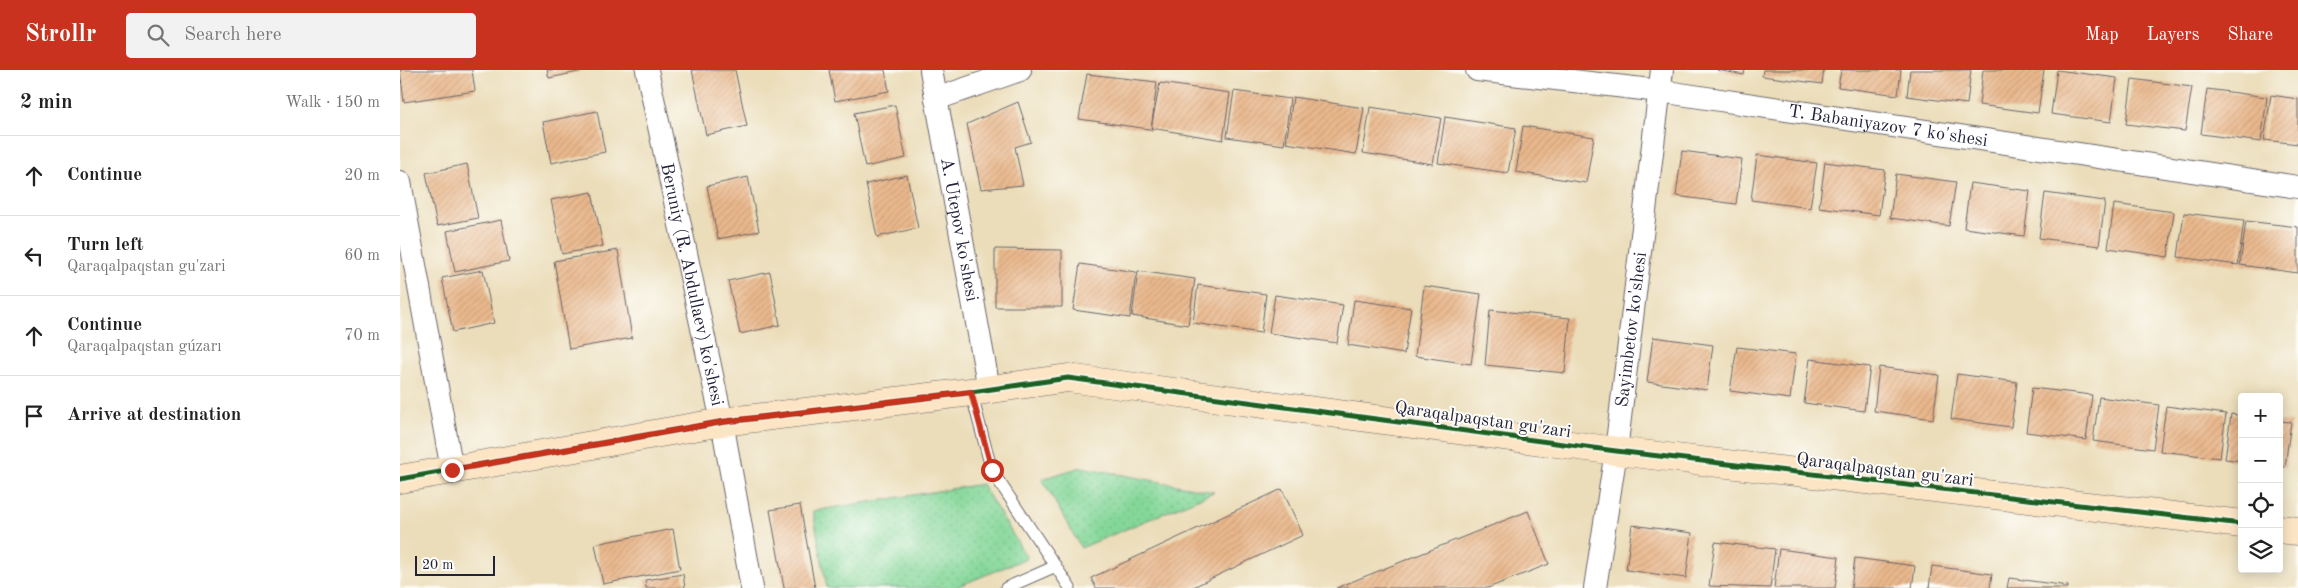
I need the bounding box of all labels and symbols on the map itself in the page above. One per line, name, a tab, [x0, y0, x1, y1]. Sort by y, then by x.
street label: T. Babaniyazov 7 ko'shesi	[1787, 102, 1989, 150]
street label: A. Utepov ko'shesi	[937, 156, 981, 303]
street label: Beruniy (R. Abdullaev) ko'shesi	[657, 161, 726, 408]
street label: Sayimbetov ko'shesi	[1613, 251, 1650, 408]
street label: Qaraqalpaqstan gu'zari	[1393, 399, 1573, 441]
street label: Qaraqalpaqstan gu'zari	[1795, 450, 1975, 490]
route end	[441, 459, 464, 482]
route start	[981, 459, 1004, 482]
scale bar	[415, 553, 495, 576]

